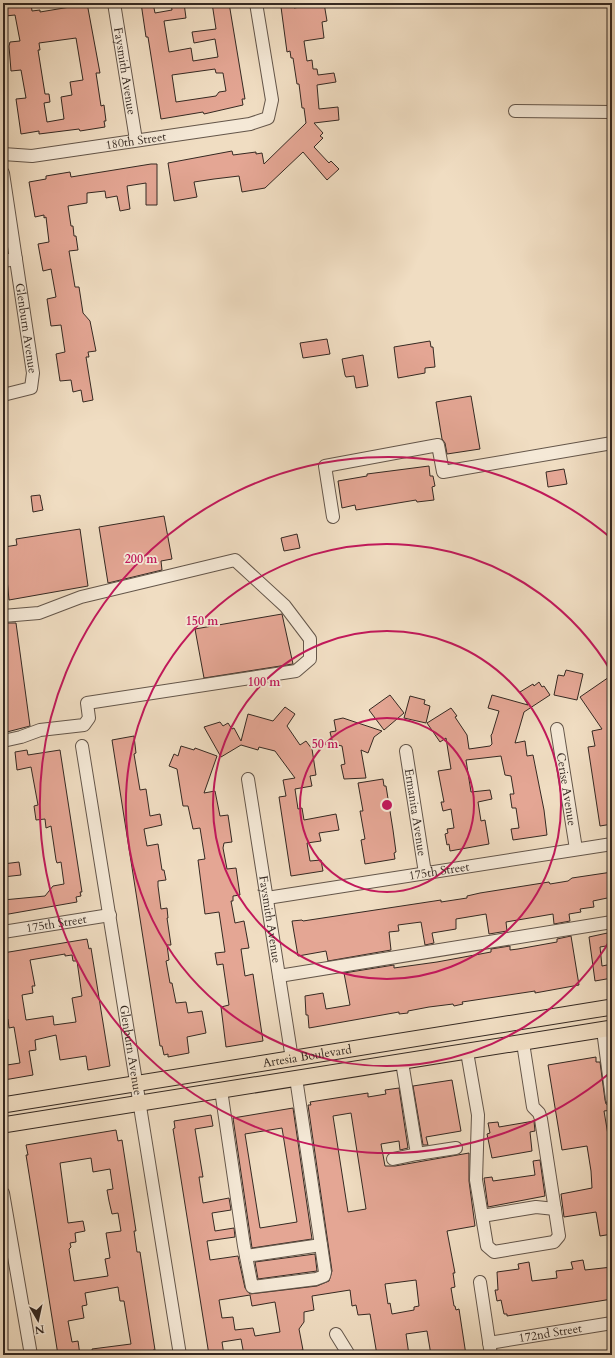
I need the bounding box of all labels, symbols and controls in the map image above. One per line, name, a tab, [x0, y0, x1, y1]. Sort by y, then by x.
street label: Faysmith Avenue	[110, 26, 140, 116]
street label: 180th Street	[104, 128, 167, 153]
street label: Glenburn Avenue	[12, 282, 41, 375]
text: 200 m	[125, 551, 158, 567]
text: 150 m	[186, 613, 219, 629]
text: 100 m	[248, 674, 281, 690]
text: 50 m	[312, 736, 339, 752]
street label: Cerise Avenue	[553, 751, 580, 827]
street label: Ermanita Avenue	[401, 767, 430, 857]
centre of rings	[380, 798, 394, 812]
street label: 175th Street	[408, 858, 470, 884]
street label: Faysmith Avenue	[255, 874, 285, 964]
street label: 175th Street	[25, 911, 88, 936]
street label: Glenburn Avenue	[116, 1004, 146, 1096]
street label: Artesia Boulevard	[261, 1041, 353, 1071]
north arrow	[18, 1300, 58, 1340]
street label: 172nd Street	[517, 1320, 583, 1346]
text: N	[33, 1321, 45, 1338]

